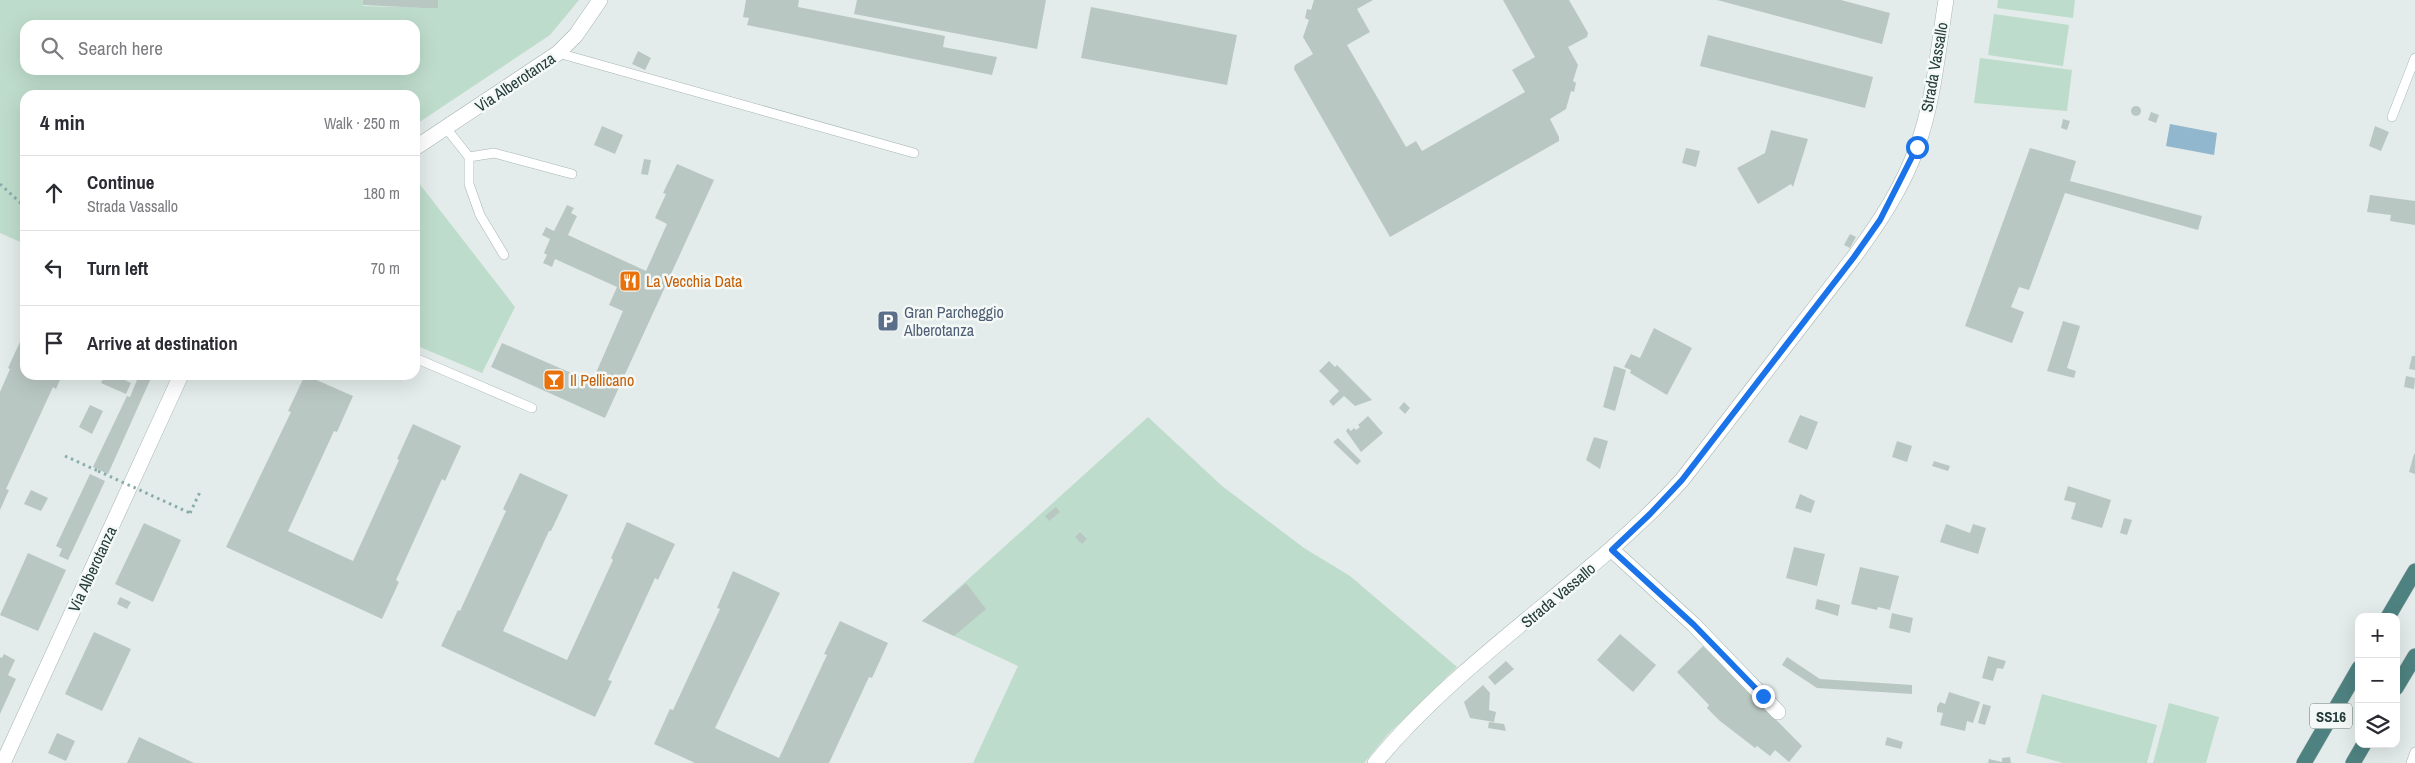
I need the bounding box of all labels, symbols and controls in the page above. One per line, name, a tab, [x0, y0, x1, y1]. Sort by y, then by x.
search box	[20, 20, 420, 75]
street label: Strada Vassallo	[1915, 20, 1953, 114]
icon: search	[38, 34, 66, 62]
text: Search here	[78, 35, 163, 61]
street label: Via Alberotanza	[471, 47, 560, 117]
text: 4 min	[40, 108, 85, 137]
text: Walk · 250 m	[324, 112, 400, 134]
route start	[1906, 136, 1929, 159]
text: Continue	[87, 169, 155, 195]
icon: ahead	[40, 179, 68, 207]
text: 180 m	[364, 182, 400, 204]
text: Strada Vassallo	[87, 195, 178, 217]
icon: left	[40, 254, 68, 282]
text: Turn left	[87, 255, 148, 281]
text: 70 m	[371, 257, 400, 279]
restaurant icon: La Vecchia Data	[618, 269, 642, 293]
place label: La Vecchia Data	[646, 270, 743, 292]
place label: Gran Parcheggio Alberotanza	[903, 301, 1004, 341]
parking icon: Gran Parcheggio Alberotanza	[876, 309, 900, 333]
icon: arrive	[40, 329, 68, 357]
text: Arrive at destination	[87, 330, 238, 356]
bar icon: Il Pellicano	[542, 368, 566, 392]
place label: Il Pellicano	[570, 369, 634, 391]
street label: Via Alberotanza	[63, 522, 122, 616]
street label: Strada Vassallo	[1516, 557, 1600, 633]
map controls	[2355, 613, 2400, 748]
button: +	[2355, 613, 2400, 658]
button: −	[2355, 658, 2400, 703]
route end	[1752, 685, 1775, 708]
button: layers	[2355, 703, 2400, 748]
road number: SS16	[2310, 704, 2352, 728]

